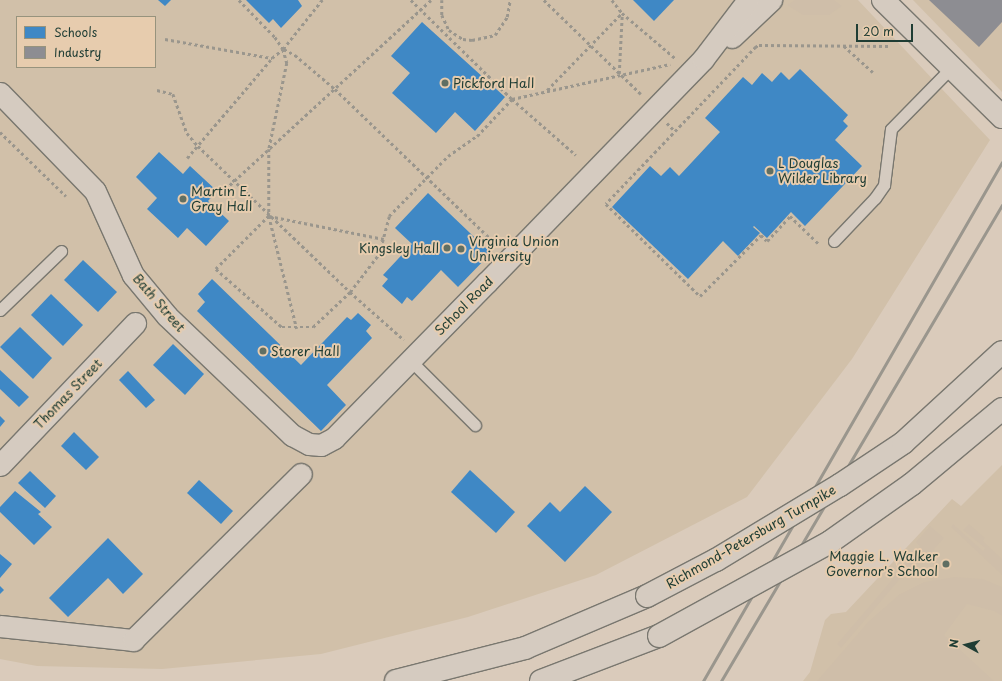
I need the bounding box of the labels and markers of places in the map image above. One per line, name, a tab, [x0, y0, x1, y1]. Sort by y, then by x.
place label: Pickford Hall	[453, 75, 534, 91]
marker: Pickford Hall	[440, 78, 450, 88]
place label: L Douglas Wilder Library	[778, 156, 868, 187]
marker: L Douglas Wilder Library	[765, 166, 775, 176]
place label: Martin E. Gray Hall	[191, 184, 252, 215]
marker: Martin E. Gray Hall	[178, 194, 188, 204]
place label: Virginia Union University	[469, 234, 559, 265]
place label: Kingsley Hall	[358, 240, 439, 256]
marker: Kingsley Hall	[442, 243, 452, 253]
marker: Virginia Union University	[456, 244, 466, 254]
place label: Storer Hall	[271, 343, 340, 359]
marker: Storer Hall	[258, 346, 268, 356]
place label: Maggie L. Walker Governor's School	[826, 549, 938, 580]
marker: Maggie L. Walker Governor's School	[941, 559, 951, 569]

